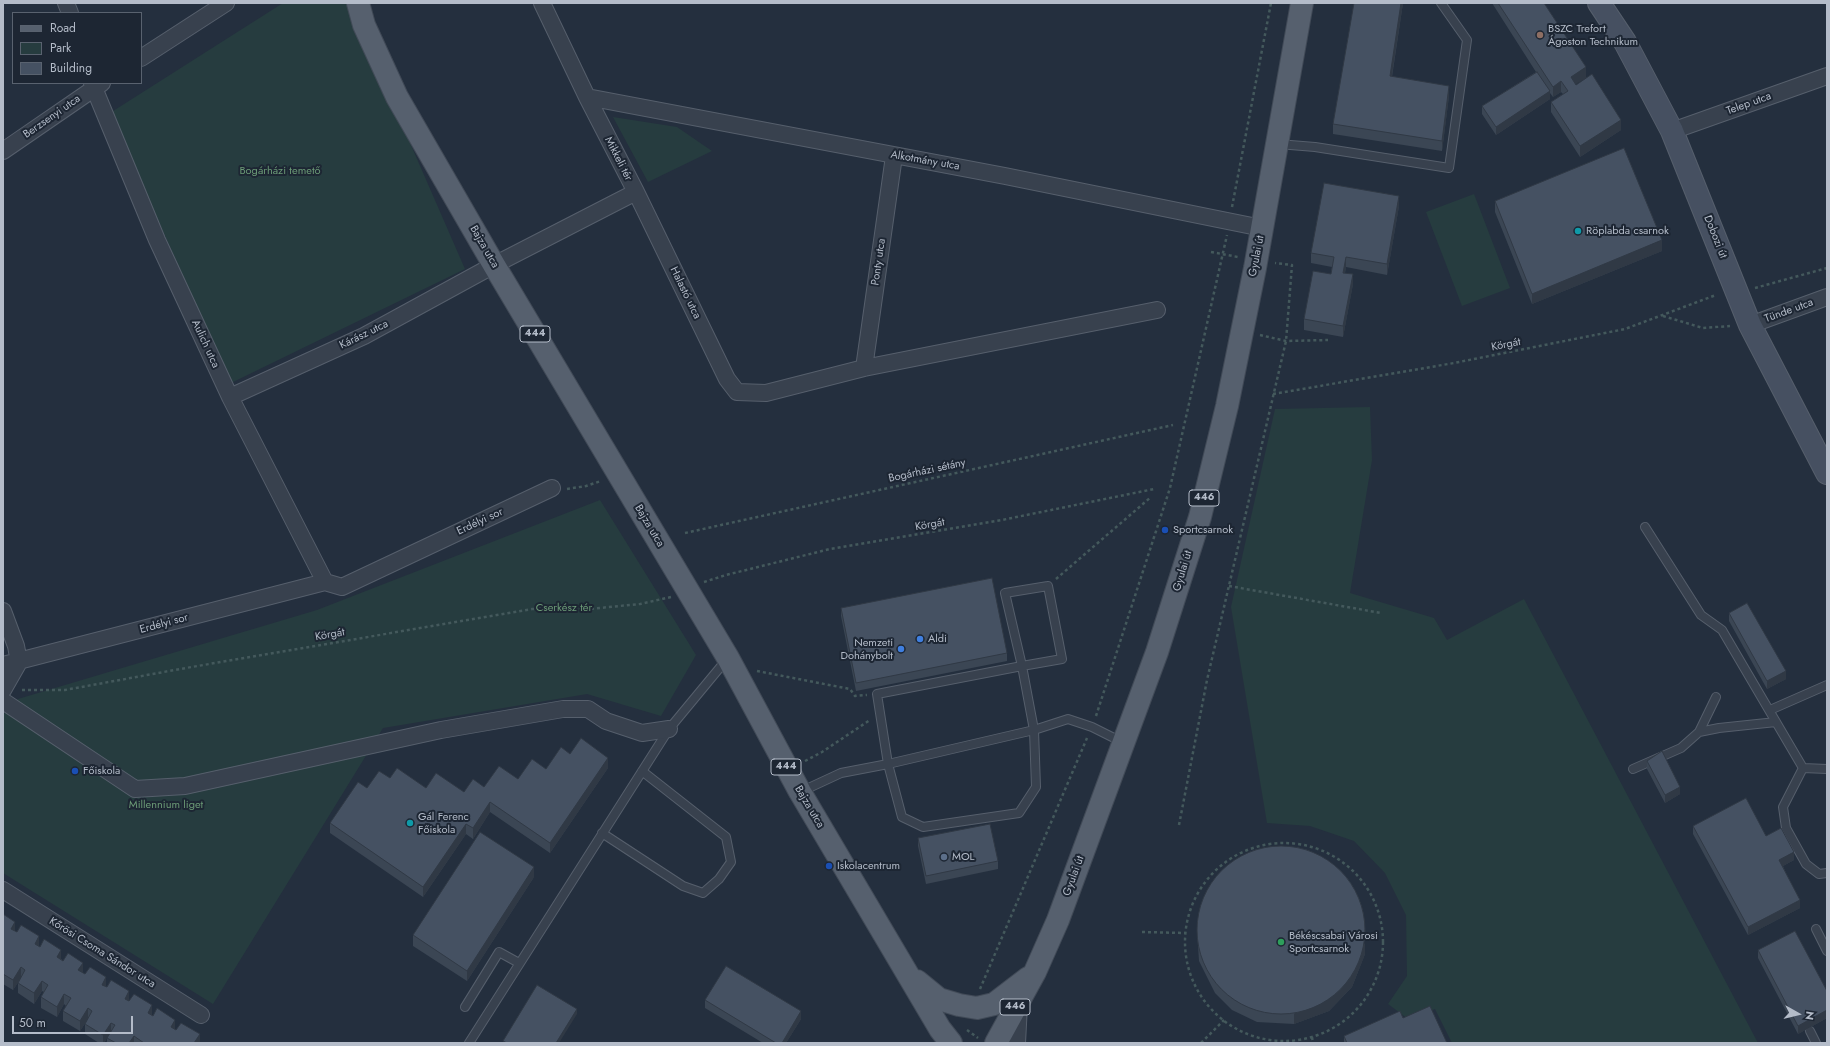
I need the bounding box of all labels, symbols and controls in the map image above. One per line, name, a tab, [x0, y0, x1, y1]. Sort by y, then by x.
legend	[12, 12, 142, 84]
text: Road	[50, 19, 76, 37]
place label: BSZC Trefort Ágoston Technikum	[1548, 22, 1638, 48]
marker: BSZC Trefort Ágoston Technikum	[1535, 30, 1545, 40]
text: Park	[50, 39, 71, 57]
text: Building	[50, 59, 92, 77]
street label: Telep utca	[1725, 90, 1773, 118]
street label: Berzsenyi utca	[21, 92, 83, 142]
street label: Mikkeli tér	[601, 135, 635, 183]
street label: Alkotmány utca	[889, 148, 961, 174]
park label: Bogárházi temető	[239, 164, 321, 178]
street label: Dobozi út	[1700, 214, 1730, 260]
street label: Bajza utca	[467, 223, 501, 271]
place label: Röplabda csarnok	[1586, 224, 1669, 238]
marker: Röplabda csarnok	[1573, 226, 1583, 236]
street label: Gyulai út	[1247, 234, 1267, 278]
street label: Ponty utca	[869, 238, 889, 286]
street label: Halastó utca	[667, 265, 703, 321]
street label: Tünde utca	[1763, 296, 1815, 326]
street label: Aulich utca	[188, 318, 222, 370]
street label: Kárász utca	[338, 318, 390, 352]
road number: 444	[520, 326, 550, 342]
street label: Körgát	[1490, 336, 1522, 354]
street label: Bogárházi sétány	[887, 456, 967, 486]
road number: 446	[1189, 490, 1219, 506]
street label: Bajza utca	[631, 503, 667, 549]
street label: Erdélyi sor	[455, 506, 505, 538]
street label: Körgát	[914, 516, 946, 534]
place label: Sportcsarnok	[1173, 523, 1233, 537]
marker: Sportcsarnok	[1160, 525, 1170, 535]
street label: Gyulai út	[1171, 549, 1195, 593]
park label: Cserkész tér	[536, 601, 592, 615]
street label: Erdélyi sor	[138, 611, 190, 637]
street label: Körgát	[314, 626, 346, 644]
place label: Aldi	[928, 632, 947, 646]
marker: Aldi	[915, 634, 925, 644]
place label: Nemzeti Dohánybolt	[840, 636, 893, 662]
marker: Nemzeti Dohánybolt	[896, 644, 906, 654]
road number: 444	[771, 759, 801, 775]
place label: Főiskola	[83, 764, 120, 778]
marker: Főiskola	[70, 766, 80, 776]
street label: Bajza utca	[791, 784, 827, 830]
park label: Millennium liget	[129, 798, 203, 812]
place label: Gál Ferenc Főiskola	[418, 810, 469, 836]
marker: Gál Ferenc Főiskola	[405, 818, 415, 828]
place label: MOL	[952, 850, 975, 864]
marker: MOL	[939, 852, 949, 862]
street label: Gyulai út	[1061, 854, 1087, 898]
place label: Iskolacentrum	[837, 859, 900, 873]
marker: Iskolacentrum	[824, 861, 834, 871]
street label: Kőrösi Csoma Sándor utca	[46, 915, 158, 991]
place label: Békéscsabai Városi Sportcsarnok	[1289, 929, 1378, 955]
marker: Békéscsabai Városi Sportcsarnok	[1276, 937, 1286, 947]
north arrow	[1778, 994, 1818, 1034]
road number: 446	[1000, 999, 1030, 1015]
scale bar	[14, 1008, 135, 1034]
text: N	[1801, 1010, 1818, 1021]
text: 50 m	[19, 1014, 46, 1032]

